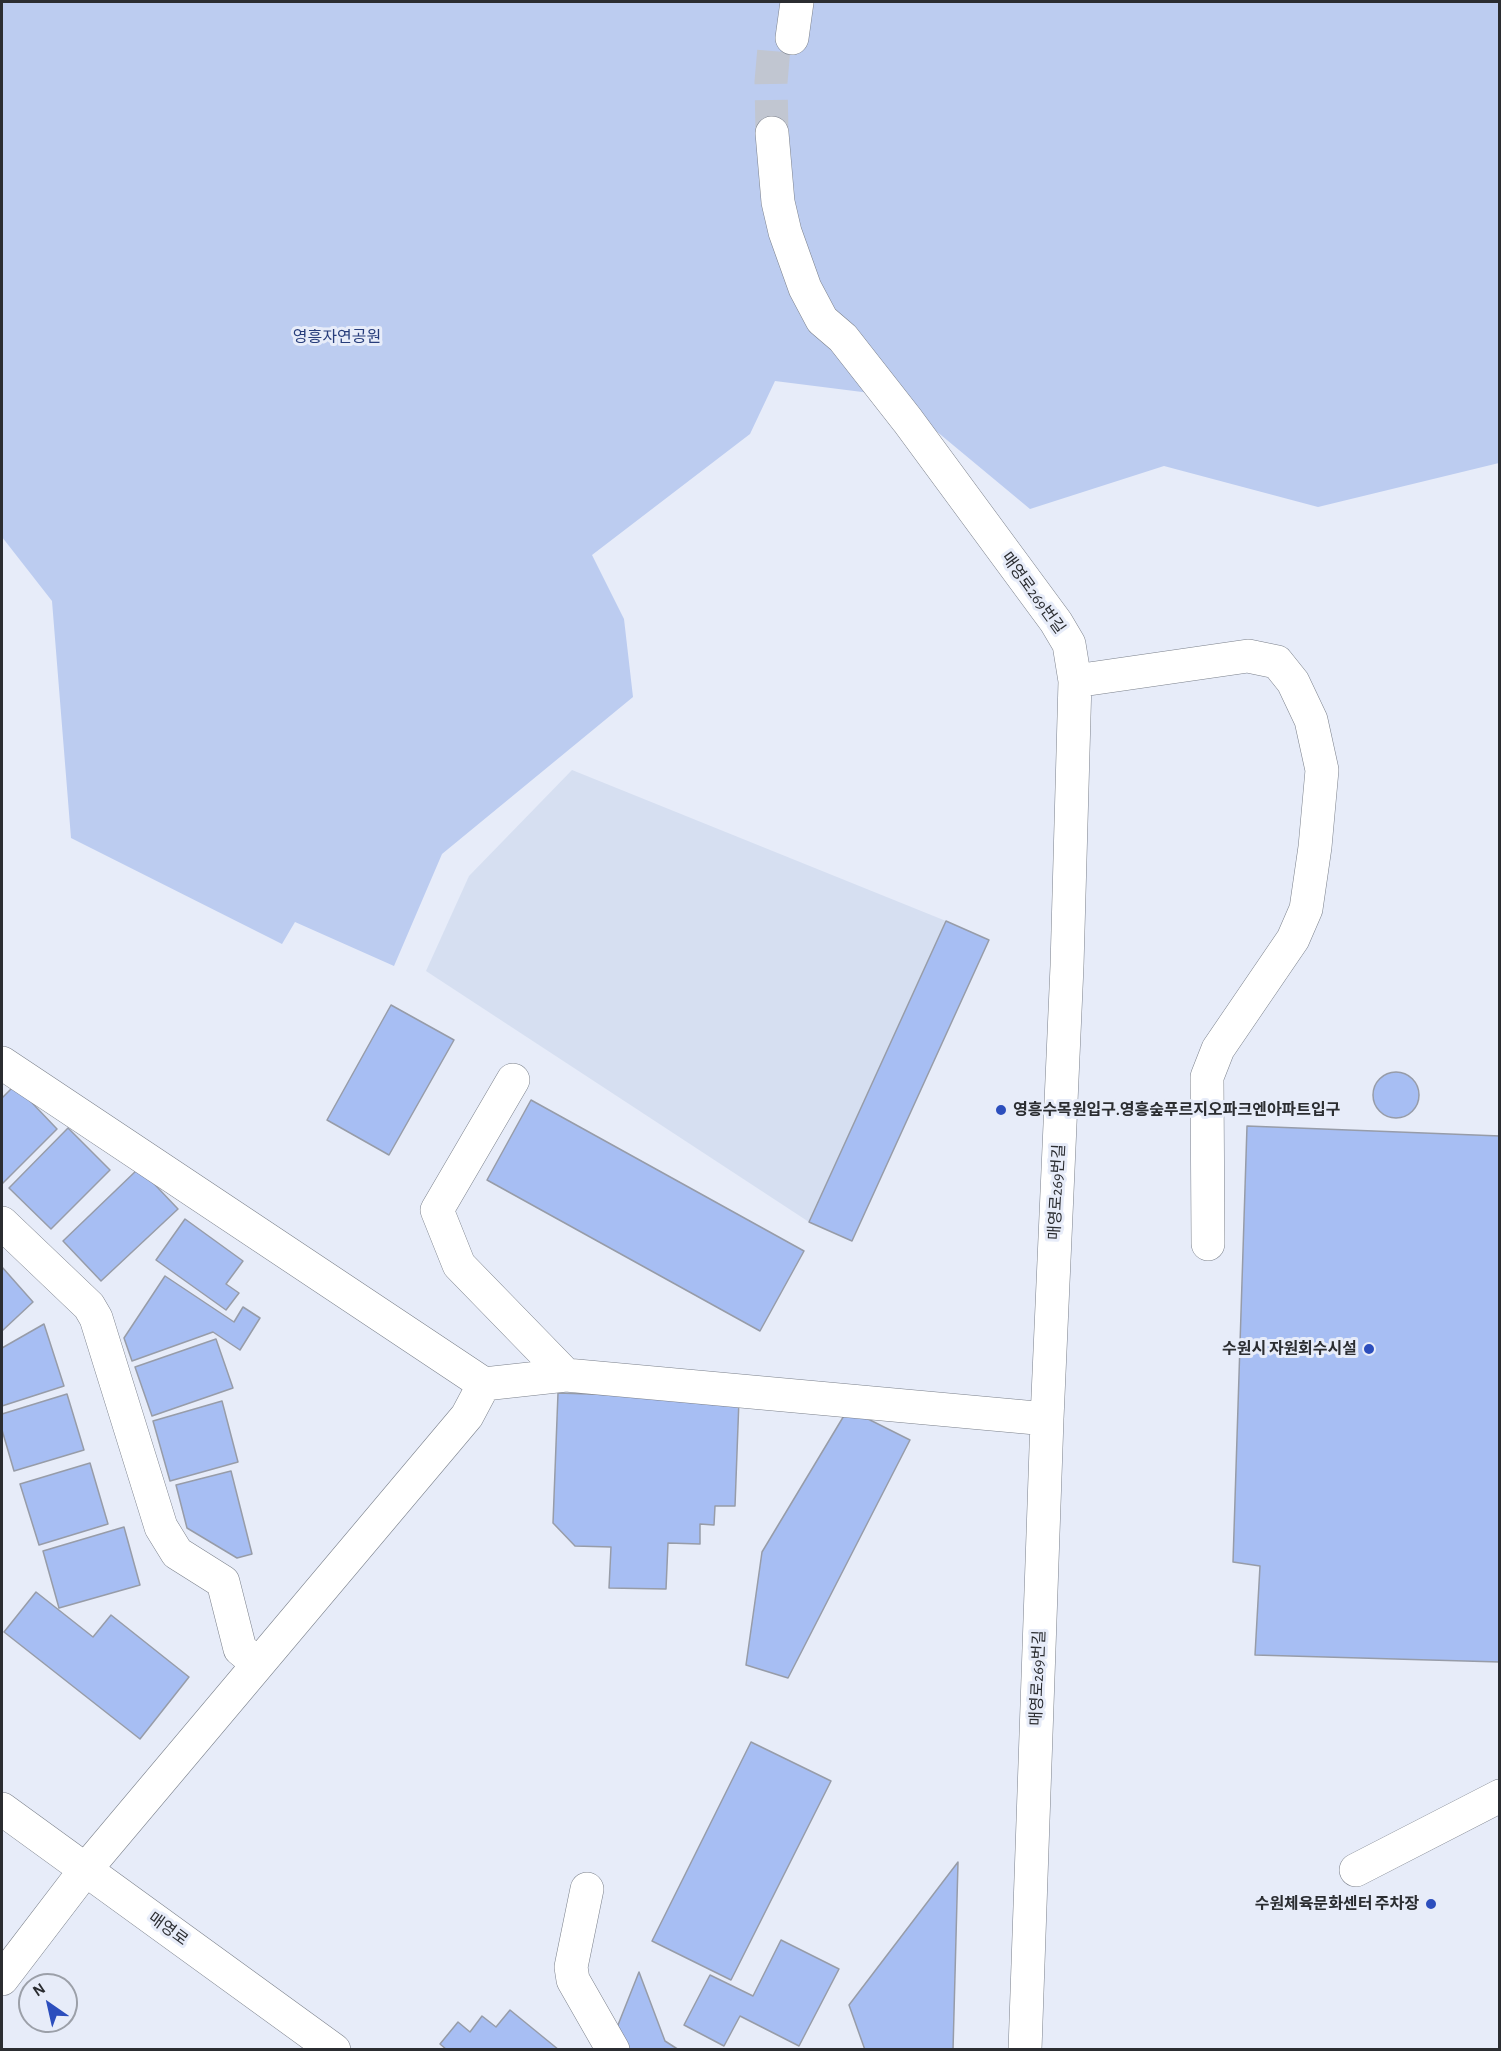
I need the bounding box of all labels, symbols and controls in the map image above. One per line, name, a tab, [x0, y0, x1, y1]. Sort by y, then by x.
park label: 영흥자연공원	[293, 327, 381, 347]
street label: 매영로269번길	[997, 549, 1069, 637]
place label: 영흥수목원입구.영흥숲푸르지오파크엔아파트입구	[1013, 1100, 1341, 1120]
marker: 영흥수목원입구.영흥숲푸르지오파크엔아파트입구	[994, 1103, 1008, 1117]
street label: 매영로269번길	[1045, 1144, 1069, 1240]
place label: 수원시 자원회수시설	[1222, 1339, 1357, 1359]
marker: 수원시 자원회수시설	[1362, 1342, 1376, 1356]
street label: 매영로269번길	[1027, 1630, 1049, 1726]
place label: 수원체육문화센터 주차장	[1255, 1894, 1419, 1914]
marker: 수원체육문화센터 주차장	[1424, 1897, 1438, 1911]
street label: 매영로	[144, 1908, 192, 1950]
north arrow	[18, 1973, 78, 2033]
text: N	[30, 1980, 48, 1999]

